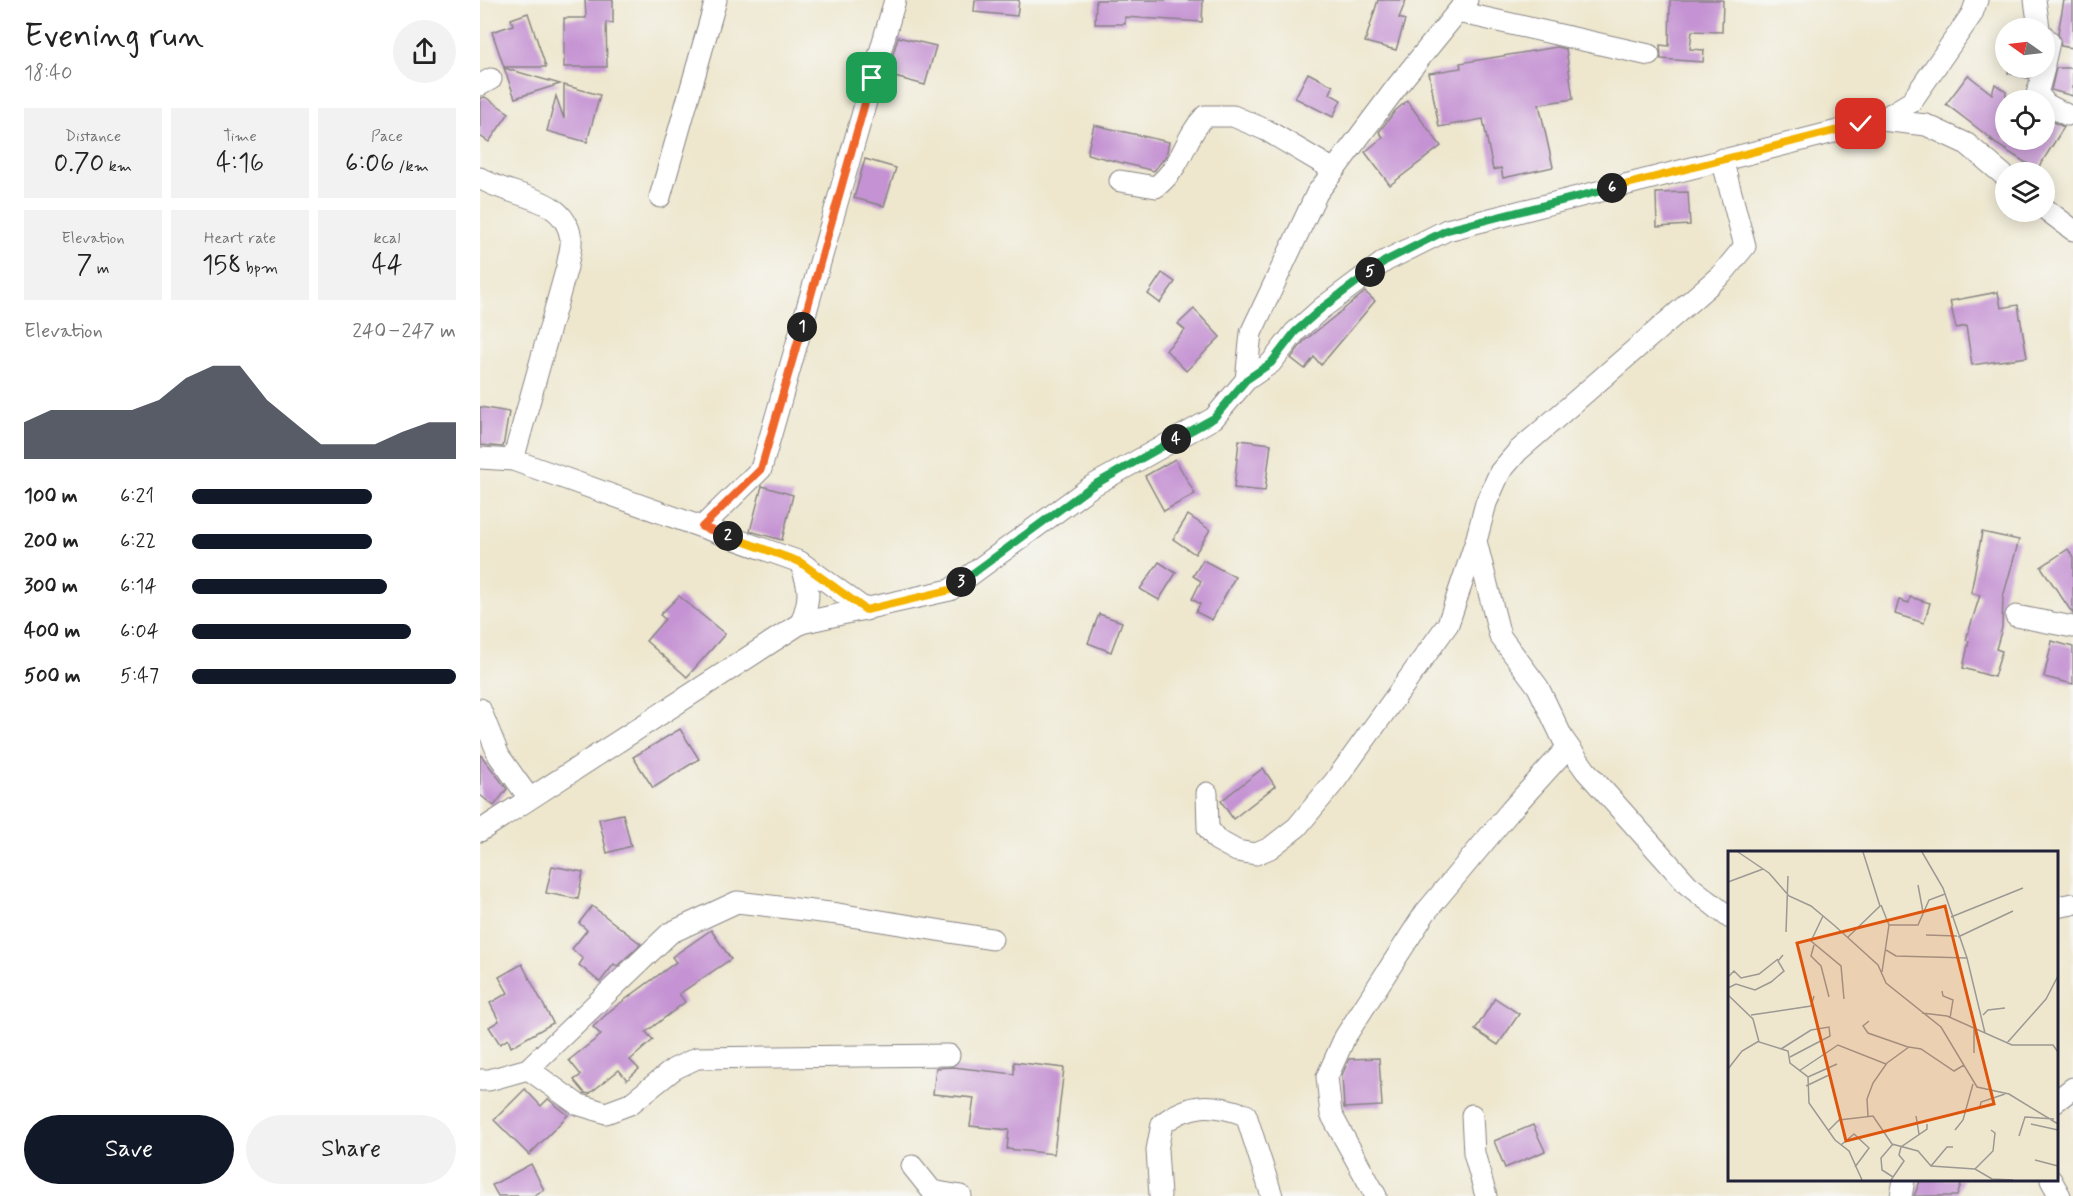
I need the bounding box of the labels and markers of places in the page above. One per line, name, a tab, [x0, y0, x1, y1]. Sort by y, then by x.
pin	[846, 52, 897, 103]
pin	[1835, 98, 1886, 149]
pin: 6	[1597, 173, 1627, 203]
pin: 5	[1355, 257, 1385, 287]
pin: 1	[787, 312, 817, 342]
pin: 4	[1161, 424, 1191, 454]
pin: 2	[713, 521, 743, 551]
pin: 3	[946, 567, 976, 597]

